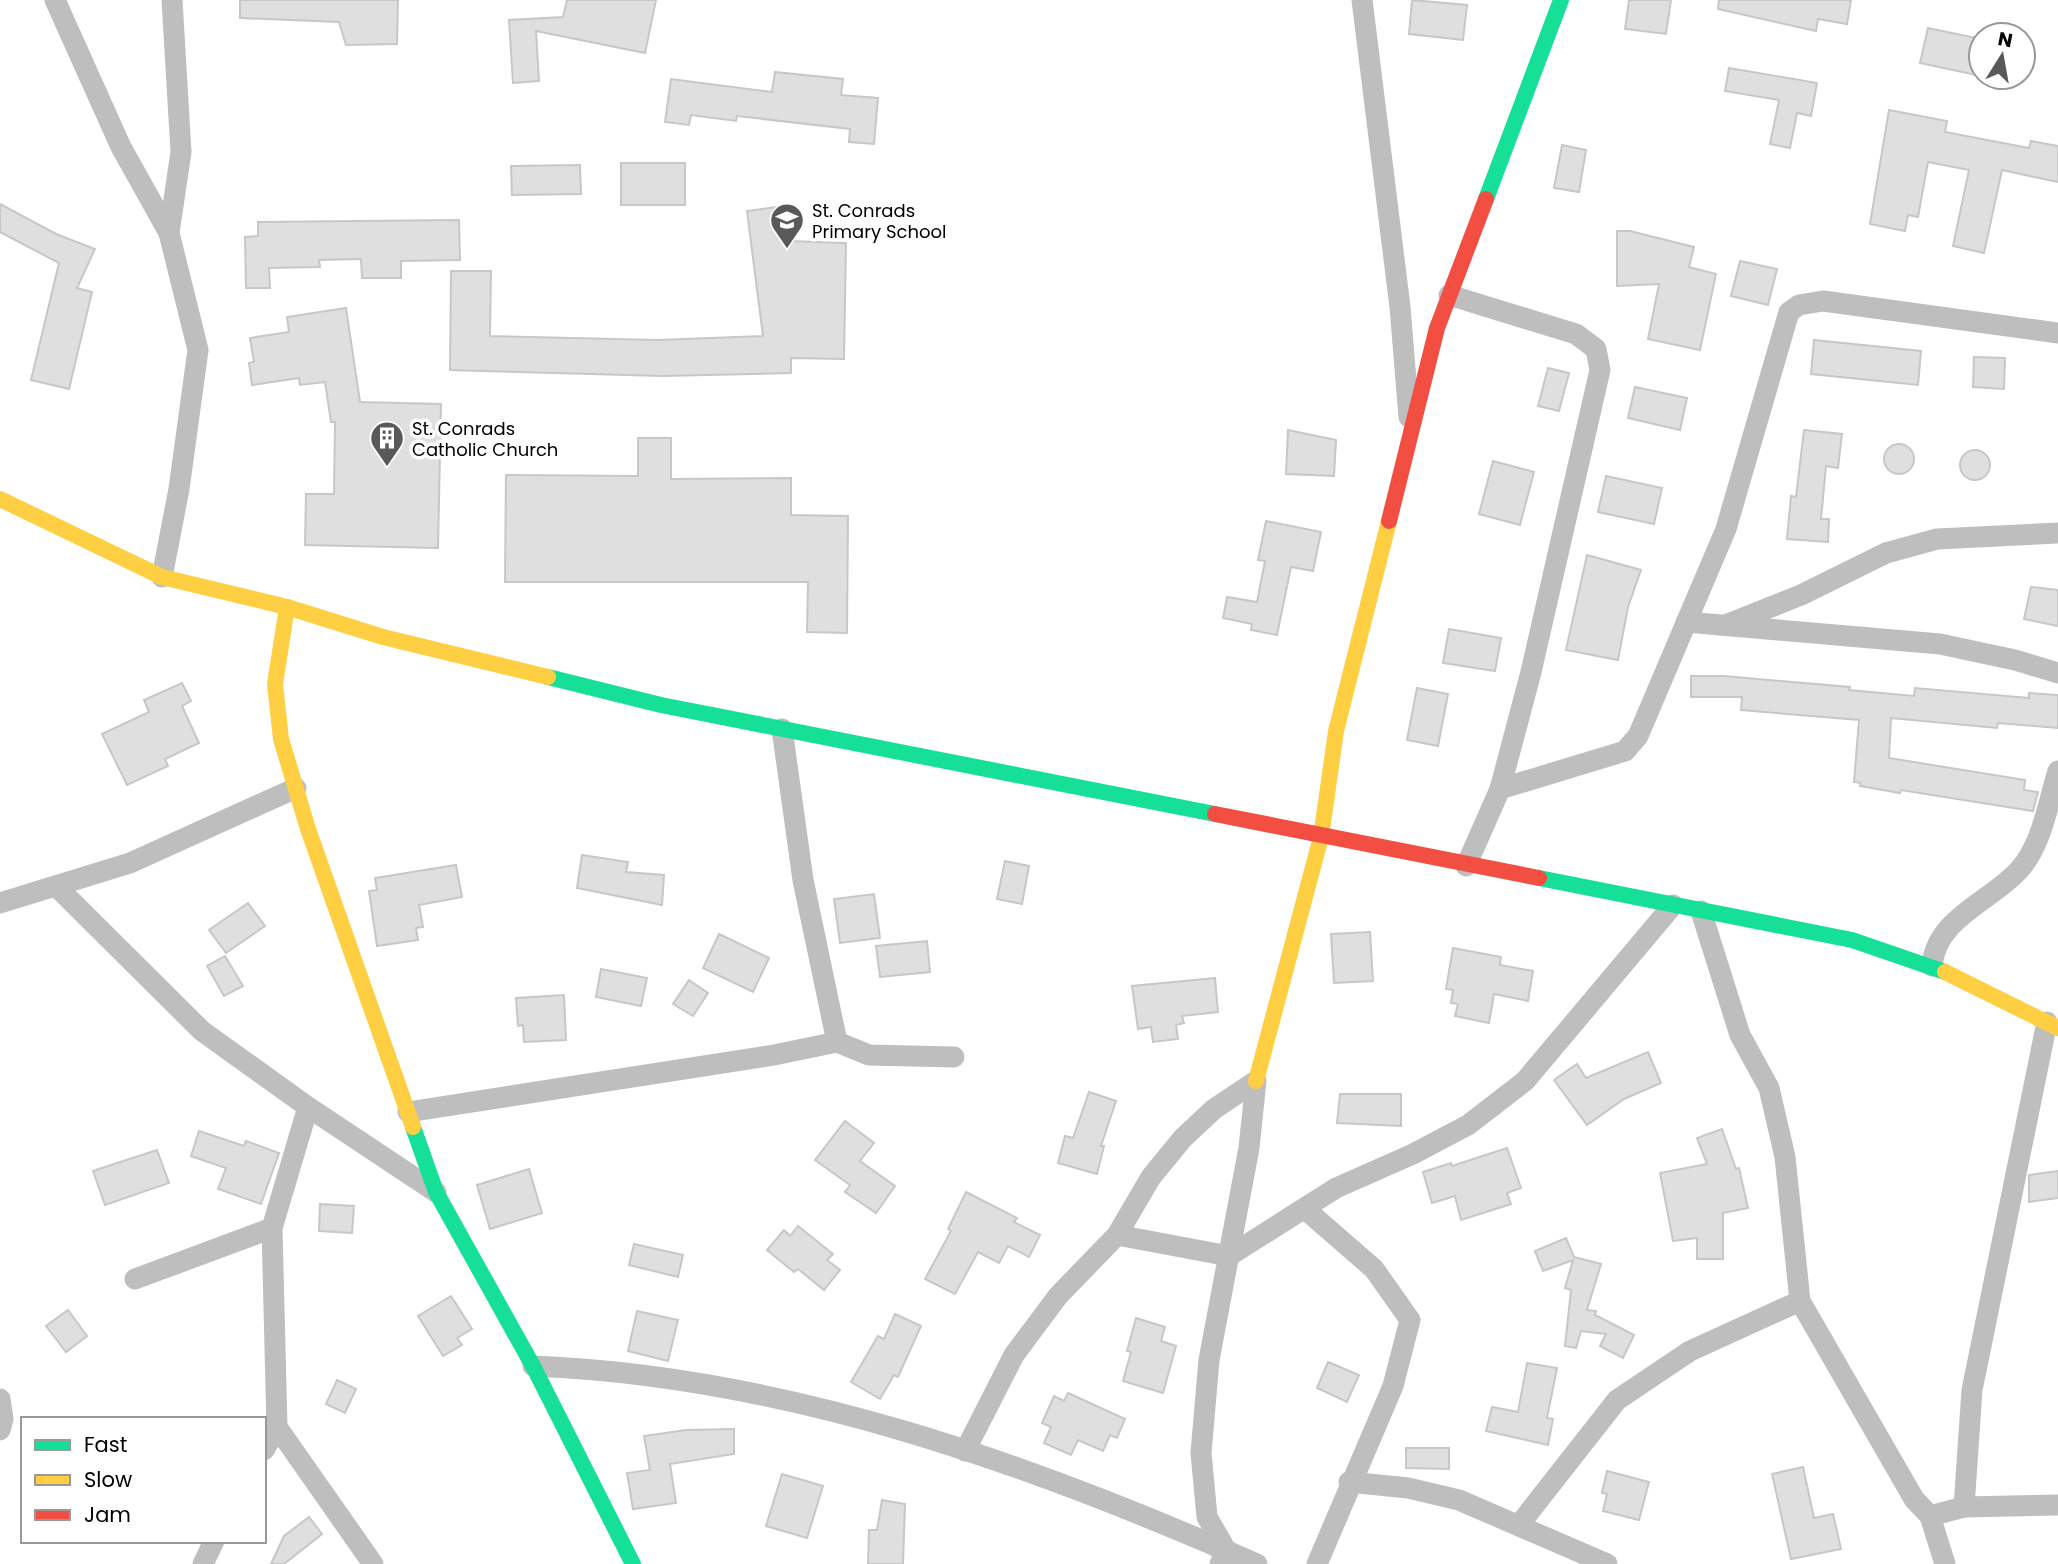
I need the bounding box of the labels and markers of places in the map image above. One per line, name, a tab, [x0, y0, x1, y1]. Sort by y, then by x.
place label: St. Conrads Primary School	[812, 198, 946, 244]
school or university icon: St. Conrads Primary School	[768, 201, 806, 250]
place label: St. Conrads Catholic Church	[412, 416, 558, 462]
building icon: St. Conrads Catholic Church	[368, 419, 406, 468]

